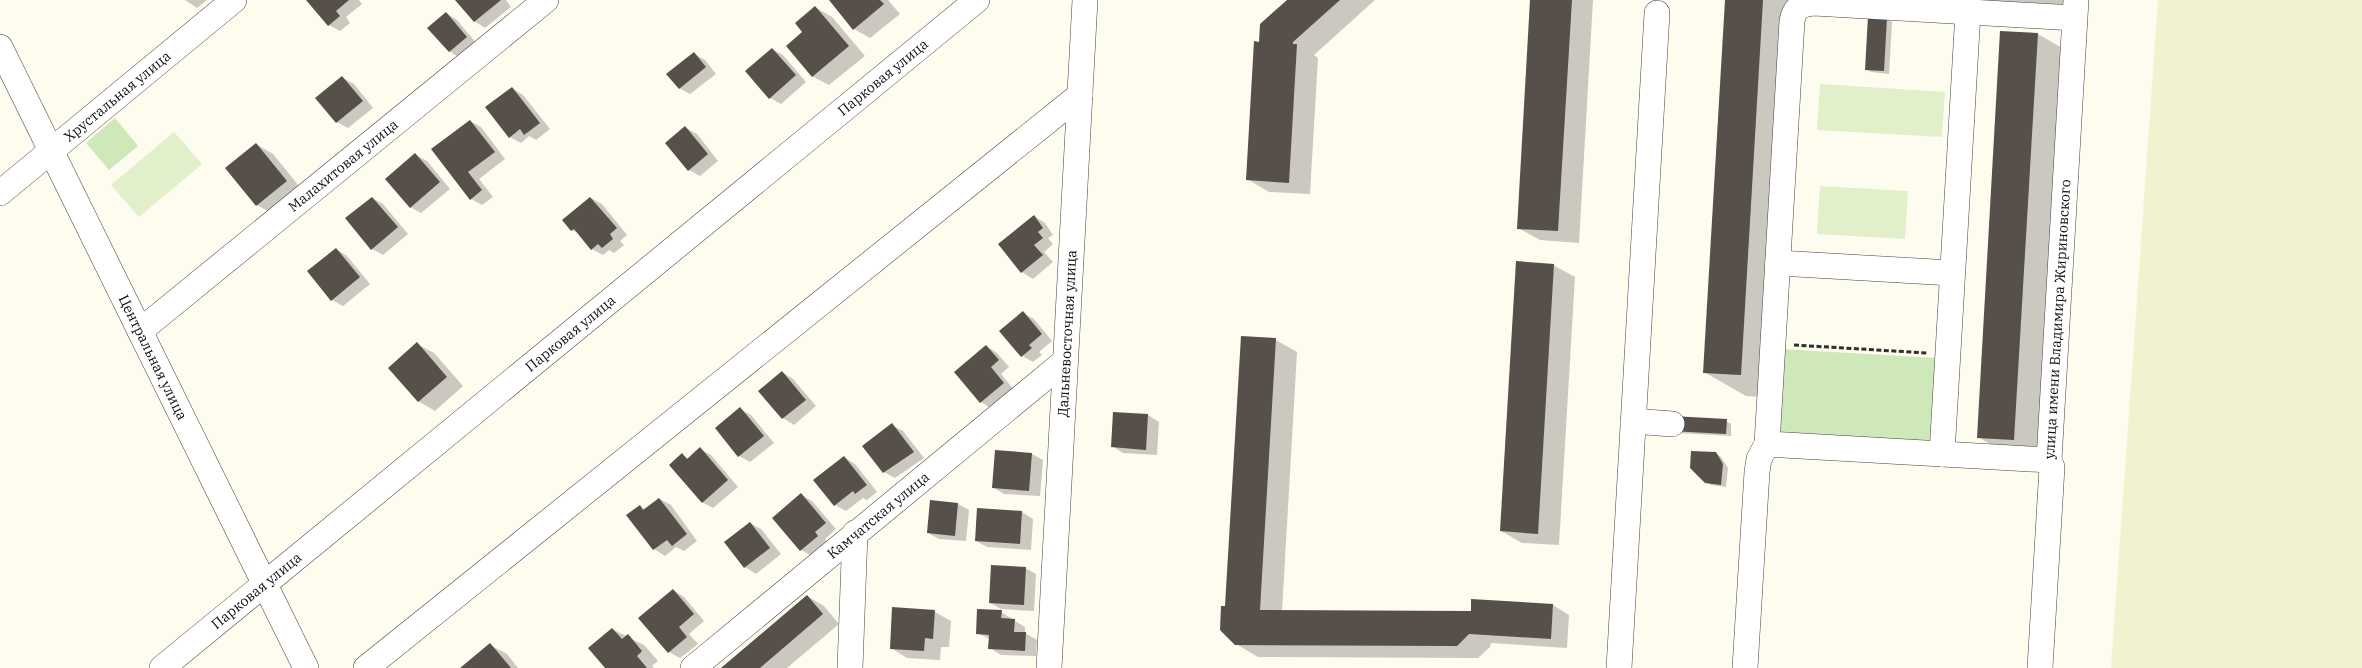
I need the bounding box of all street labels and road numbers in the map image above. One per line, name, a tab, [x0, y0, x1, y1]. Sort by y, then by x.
street label: Парковая улица	[834, 35, 932, 120]
street label: Хрустальная улица	[60, 47, 175, 146]
street label: Малахитовая улица	[284, 115, 402, 216]
street label: улица имени Владимира Жириновского	[2040, 179, 2074, 460]
street label: Дальневосточная улица	[1054, 249, 1081, 417]
street label: Парковая улица	[521, 291, 619, 376]
street label: Центральная улица	[115, 292, 191, 423]
street label: Камчатская улица	[823, 468, 933, 563]
street label: Парковая улица	[207, 548, 305, 633]

